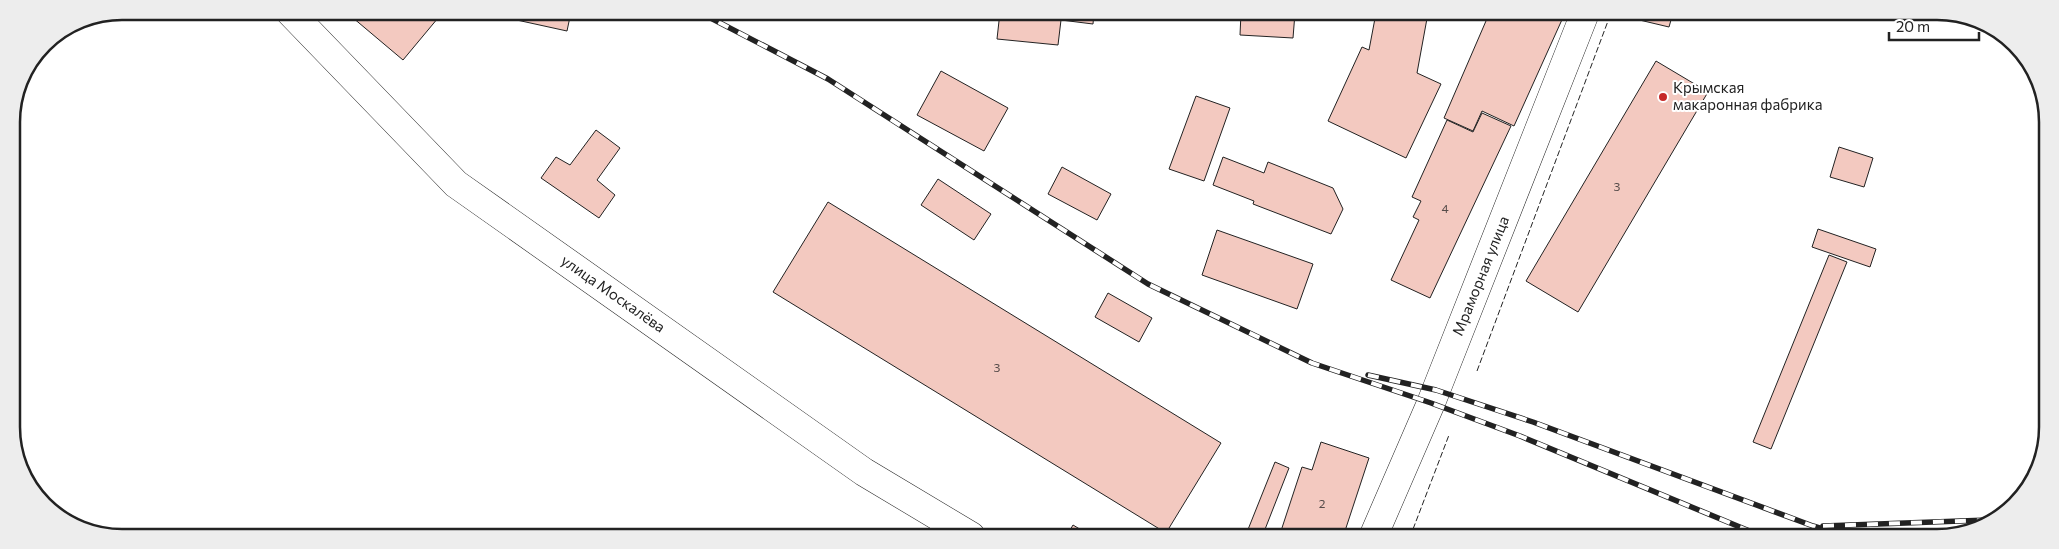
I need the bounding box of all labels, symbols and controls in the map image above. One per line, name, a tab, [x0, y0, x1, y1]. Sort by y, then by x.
scale bar	[1889, 10, 1979, 42]
text: 20 m	[1896, 17, 1930, 35]
place label: Крымская макаронная фабрика	[1673, 78, 1822, 113]
marker: Крымская макаронная фабрика	[1657, 91, 1669, 103]
house number: 3	[1614, 179, 1621, 193]
house number: 4	[1441, 201, 1449, 215]
street label: Мраморная улица	[1448, 213, 1512, 338]
street label: улица Москалёва	[558, 251, 669, 336]
house number: 3	[994, 360, 1001, 374]
house number: 2	[1319, 496, 1326, 510]

